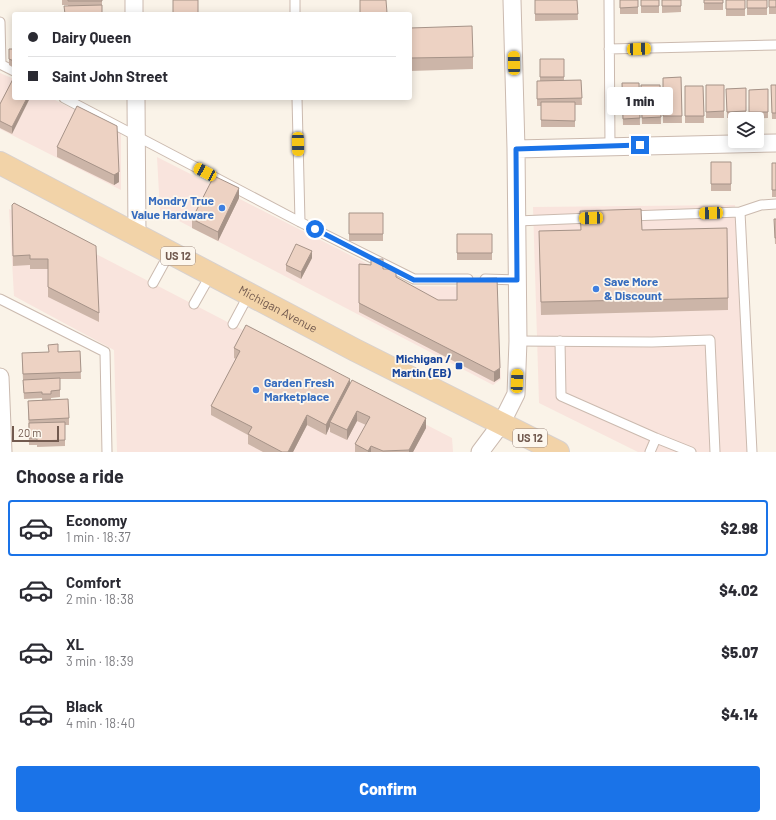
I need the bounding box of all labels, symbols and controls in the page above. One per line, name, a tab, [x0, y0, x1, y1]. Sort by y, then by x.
text: Dairy Queen	[52, 28, 131, 46]
car	[627, 43, 651, 55]
car	[508, 51, 520, 75]
text: Saint John Street	[52, 67, 168, 85]
callout: 1 min	[607, 87, 673, 115]
text: 1 min	[626, 93, 654, 109]
map controls	[728, 112, 764, 148]
button: layers	[728, 112, 764, 148]
car	[292, 132, 304, 156]
route end	[631, 136, 649, 154]
car	[192, 161, 218, 183]
place label: Mondry True Value Hardware	[131, 193, 214, 221]
marker: Mondry True Value Hardware	[217, 203, 227, 213]
car	[699, 207, 723, 219]
car	[579, 212, 603, 224]
route start	[306, 220, 324, 238]
road number: US 12	[161, 247, 195, 265]
place label: Save More & Discount	[604, 274, 663, 302]
street label: Michigan Avenue	[237, 282, 320, 335]
marker: Save More & Discount	[591, 284, 601, 294]
place label: Michigan / Martin (EB)	[392, 351, 452, 379]
marker: Michigan / Martin (EB)	[454, 361, 464, 371]
car	[511, 369, 523, 393]
place label: Garden Fresh Marketplace	[264, 375, 334, 403]
marker: Garden Fresh Marketplace	[251, 385, 261, 395]
scale bar	[12, 424, 59, 443]
text: 20 m	[18, 426, 41, 439]
road number: US 12	[513, 429, 547, 447]
text: Choose a ride	[16, 465, 124, 487]
icon: car	[18, 510, 54, 546]
text: Economy	[66, 511, 127, 529]
text: $2.98	[721, 519, 758, 537]
text: 1 min · 18:37	[66, 529, 131, 545]
icon: car	[18, 572, 54, 608]
text: Comfort	[66, 573, 121, 591]
text: $4.02	[719, 581, 758, 599]
text: 2 min · 18:38	[66, 591, 134, 607]
icon: car	[18, 634, 54, 670]
text: XL	[66, 635, 84, 653]
text: $5.07	[721, 643, 758, 661]
text: 3 min · 18:39	[66, 653, 134, 669]
icon: car	[18, 696, 54, 732]
text: Black	[66, 697, 103, 715]
text: $4.14	[721, 705, 758, 723]
text: 4 min · 18:40	[66, 715, 135, 731]
button: Confirm	[16, 766, 760, 812]

